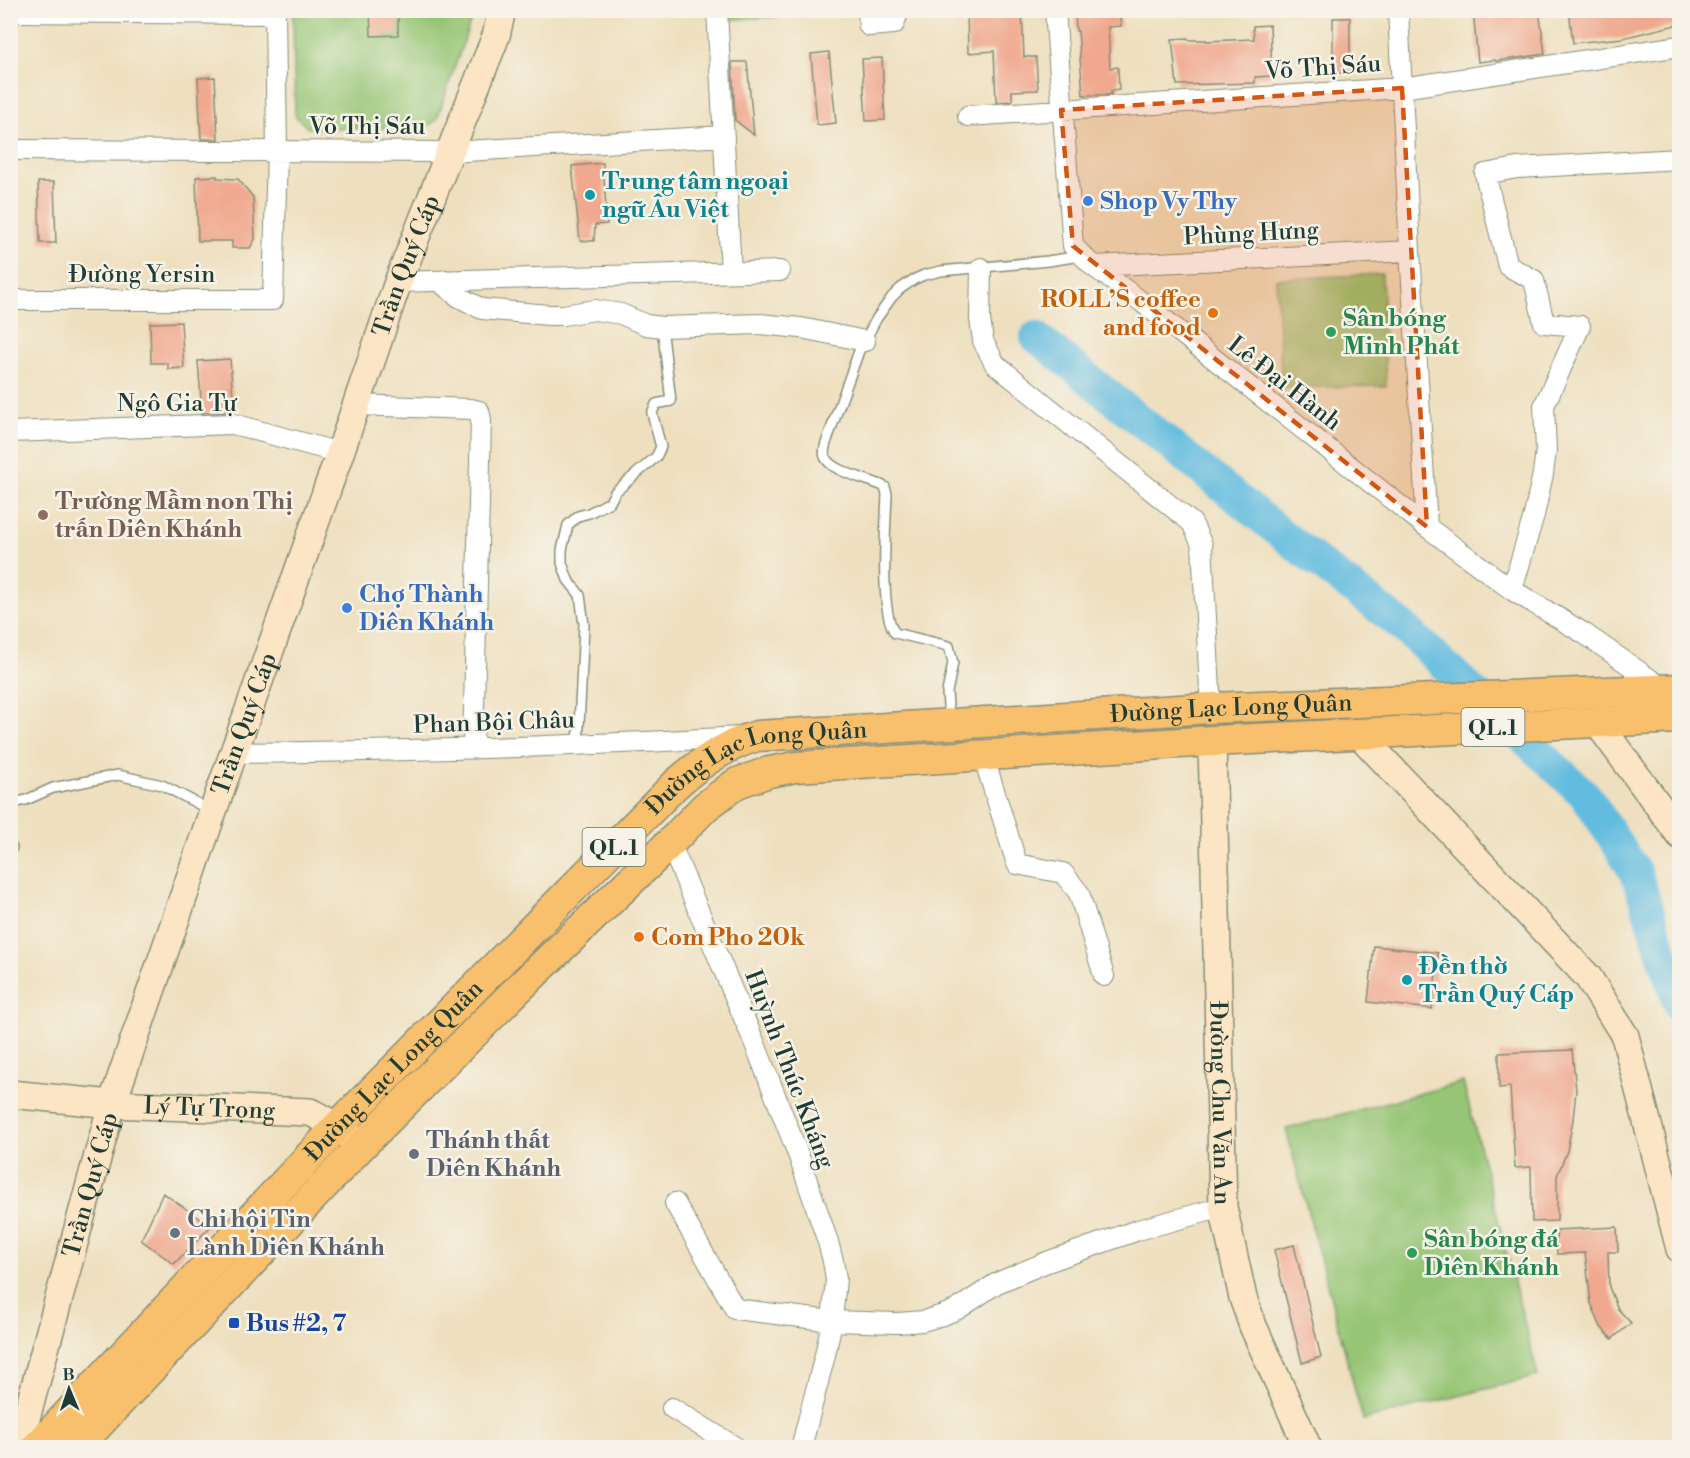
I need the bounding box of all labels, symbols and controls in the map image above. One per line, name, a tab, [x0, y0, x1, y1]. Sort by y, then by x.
street label: Võ Thị Sáu	[1263, 49, 1383, 87]
street label: Võ Thị Sáu	[308, 112, 426, 142]
place label: Trung tâm ngoại ngữ Âu Việt	[602, 167, 789, 225]
place label: Shop Vy Thy	[1100, 187, 1238, 217]
marker: Trung tâm ngoại ngữ Âu Việt	[583, 188, 597, 202]
street label: Trần Quý Cáp	[367, 191, 447, 341]
marker: Shop Vy Thy	[1081, 194, 1095, 208]
street label: Phùng Hưng	[1182, 215, 1320, 253]
street label: Đường Yersin	[69, 260, 215, 290]
place label: ROLL’S coffee and food	[1041, 285, 1201, 343]
place label: Sân bóng Minh Phát	[1343, 304, 1460, 362]
marker: ROLL’S coffee and food	[1206, 306, 1220, 320]
marker: Sân bóng Minh Phát	[1324, 325, 1338, 339]
street label: Lê Đại Hành	[1221, 330, 1347, 438]
street label: Ngô Gia Tự	[117, 389, 237, 419]
place label: Trường Mầm non Thị trấn Diên Khánh	[55, 487, 293, 545]
marker: Trường Mầm non Thị trấn Diên Khánh	[36, 508, 50, 522]
place label: Chợ Thành Diên Khánh	[359, 580, 494, 638]
marker: Chợ Thành Diên Khánh	[340, 601, 354, 615]
street label: Trần Quý Cáp	[206, 649, 284, 800]
street label: Đường Lạc Long Quân	[1109, 688, 1353, 730]
street label: Phan Bội Châu	[413, 705, 576, 741]
road number: QL.1	[1462, 708, 1524, 746]
street label: Đường Lạc Long Quân	[640, 715, 868, 822]
road number: QL.1	[582, 828, 646, 866]
place label: Com Pho 20k	[651, 923, 806, 953]
marker: Com Pho 20k	[632, 930, 646, 944]
place label: Đền thờ Trần Quý Cáp	[1418, 952, 1574, 1010]
street label: Huỳnh Thúc Kháng	[737, 966, 841, 1173]
marker: Đền thờ Trần Quý Cáp	[1400, 973, 1414, 987]
street label: Đường Lạc Long Quân	[299, 974, 490, 1168]
street label: Đường Chu Văn An	[1202, 1000, 1237, 1205]
street label: Lý Tự Trọng	[143, 1091, 276, 1127]
street label: Trần Quý Cáp	[57, 1109, 125, 1261]
place label: Thánh thất Diên Khánh	[426, 1126, 561, 1184]
marker: Thánh thất Diên Khánh	[407, 1147, 421, 1161]
place label: Chi hội Tin Lành Diên Khánh	[187, 1205, 385, 1263]
place label: Sân bóng đá Diên Khánh	[1424, 1225, 1560, 1283]
marker: Chi hội Tin Lành Diên Khánh	[168, 1226, 182, 1240]
marker: Sân bóng đá Diên Khánh	[1405, 1246, 1419, 1260]
place label: Bus #2, 7	[246, 1309, 346, 1339]
marker: Bus #2, 7	[227, 1316, 241, 1330]
north arrow	[39, 1359, 99, 1419]
text: B	[62, 1365, 75, 1385]

